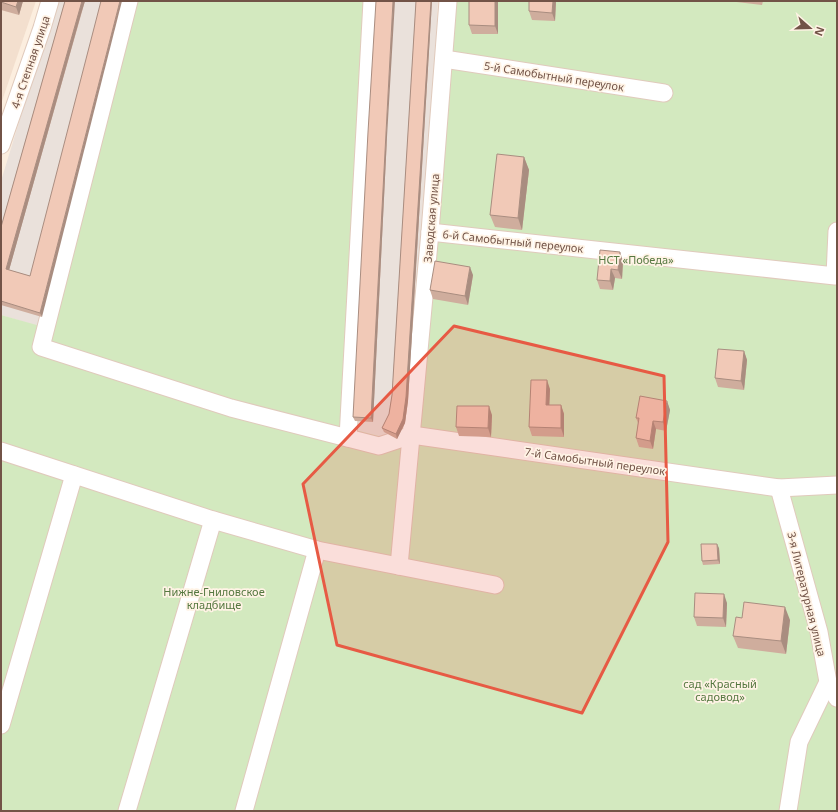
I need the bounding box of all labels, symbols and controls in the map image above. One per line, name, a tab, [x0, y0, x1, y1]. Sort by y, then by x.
north arrow	[790, 8, 830, 48]
street label: 4-я Степная улица	[7, 14, 53, 110]
text: N	[811, 25, 828, 38]
street label: 5-й Самобытный переулок	[483, 58, 625, 95]
street label: Заводская улица	[420, 173, 442, 263]
street label: 6-й Самобытный переулок	[442, 226, 584, 256]
park label: НСТ «Победа»	[598, 252, 674, 267]
street label: 7-й Самобытный переулок	[524, 444, 666, 478]
street label: 3-я Литературная улица	[784, 530, 830, 658]
park label: Нижне-Гниловское кладбище	[163, 584, 265, 612]
park label: сад «Красный садовод»	[683, 676, 757, 704]

